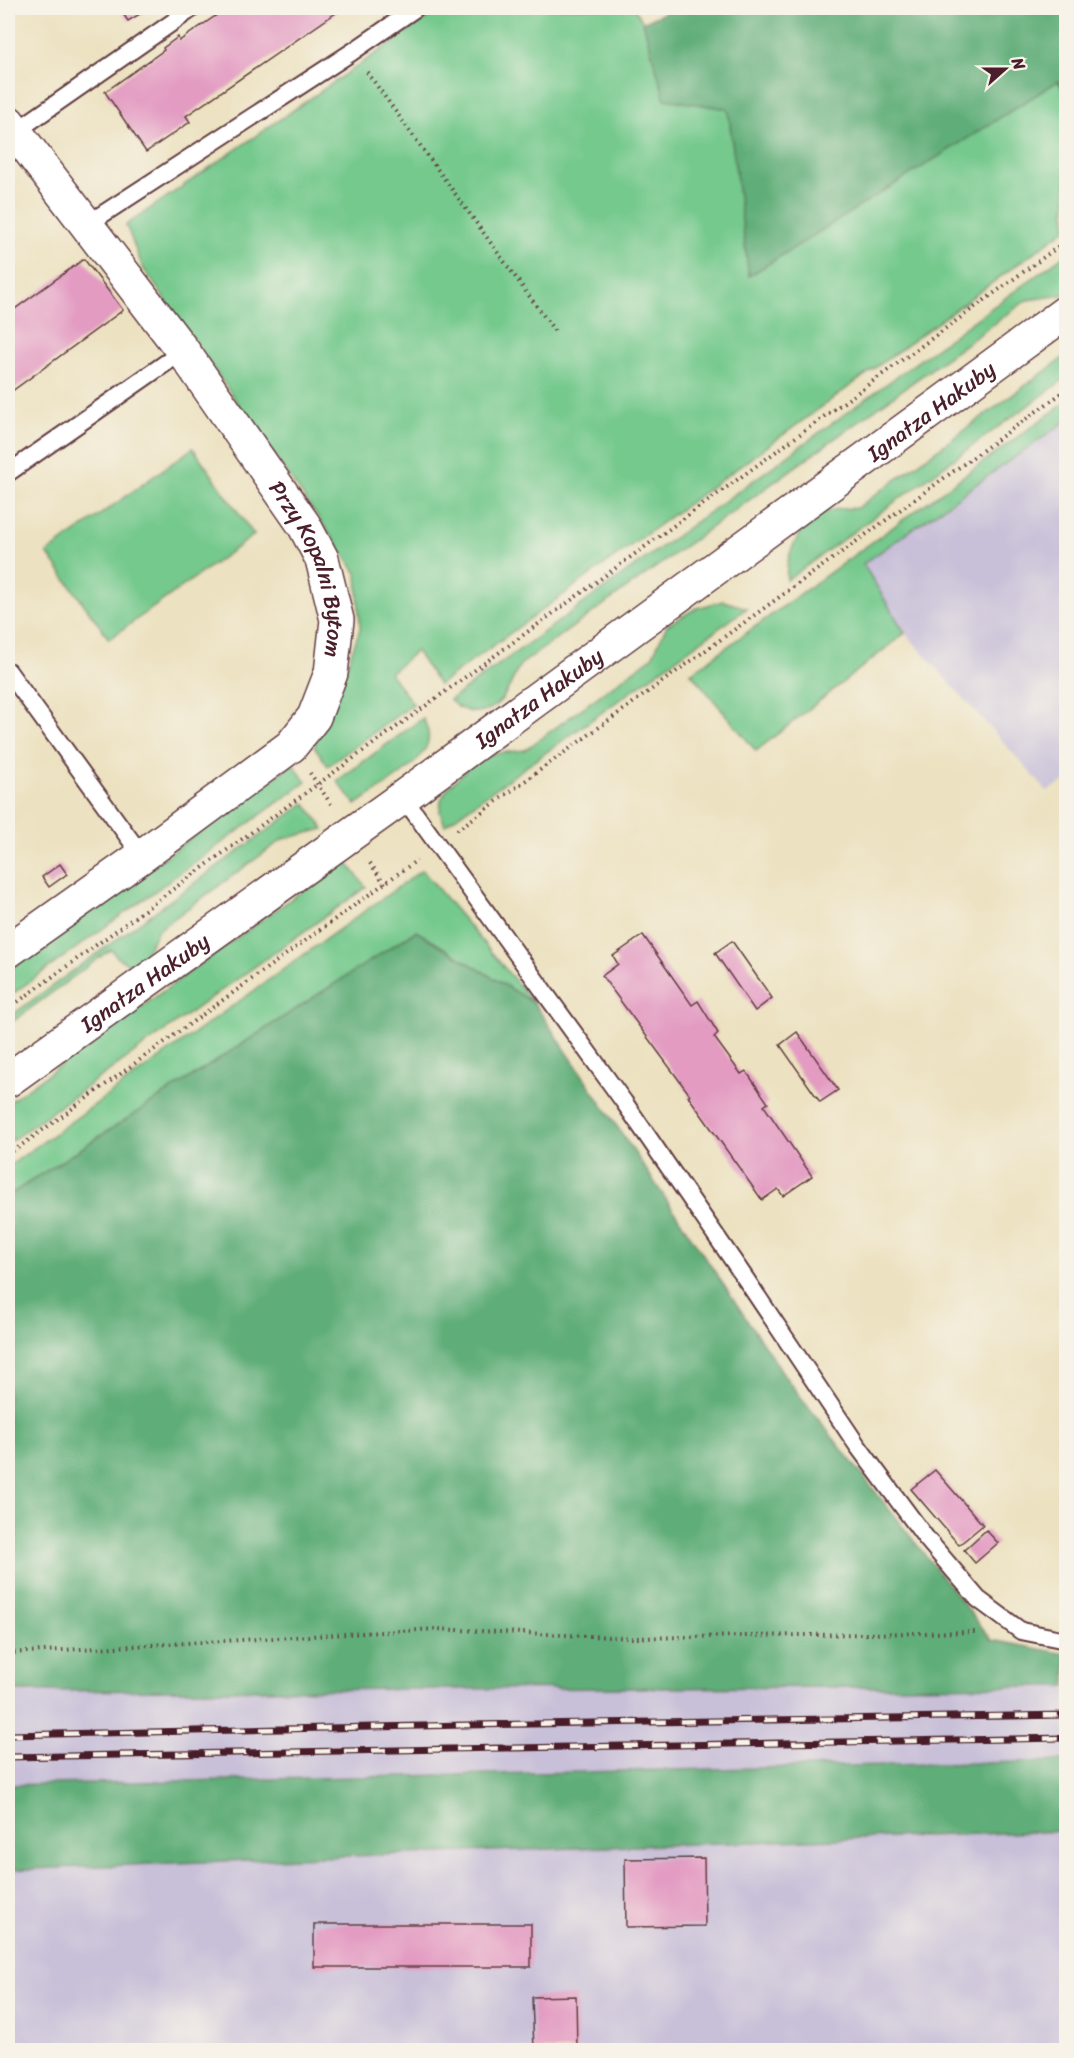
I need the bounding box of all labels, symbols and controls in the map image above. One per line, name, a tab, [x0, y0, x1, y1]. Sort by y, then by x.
north arrow	[975, 39, 1035, 99]
text: N	[1003, 52, 1034, 75]
street label: Ignatza Hakuby	[857, 350, 1004, 472]
street label: Przy Kopalni Bytom	[259, 472, 356, 660]
street label: Ignatza Hakuby	[465, 637, 612, 759]
street label: Ignatza Hakuby	[71, 922, 218, 1043]

